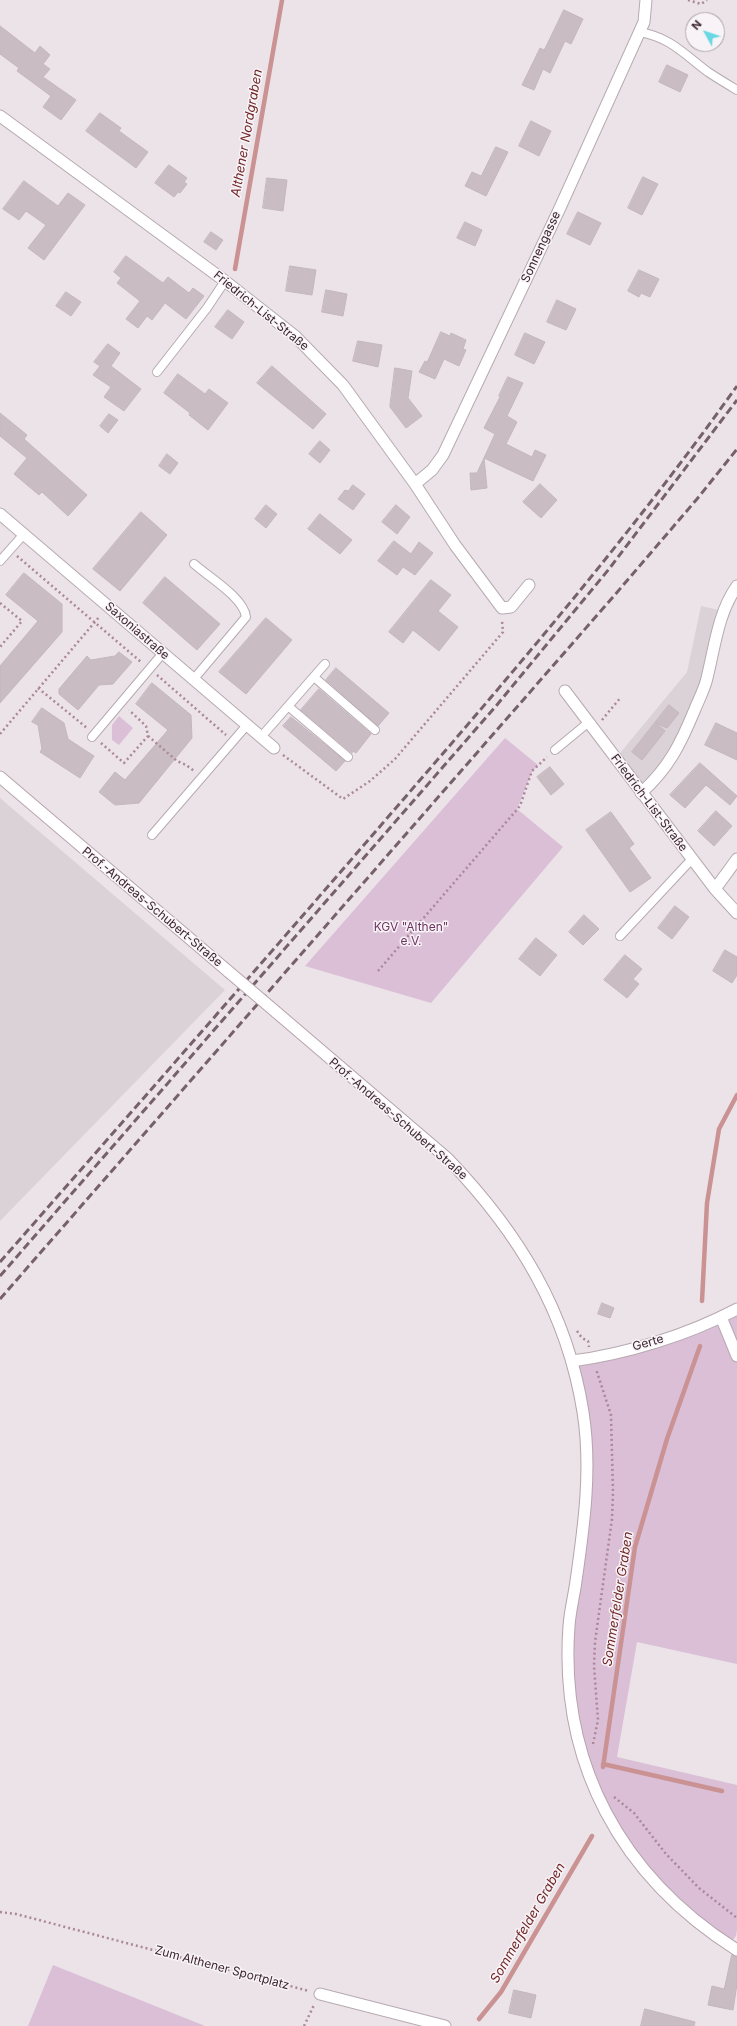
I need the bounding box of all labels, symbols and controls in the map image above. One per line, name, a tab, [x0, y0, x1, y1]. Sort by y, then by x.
north arrow	[685, 12, 725, 52]
text: N	[689, 17, 705, 33]
water label: Althener Nordgraben	[228, 68, 266, 198]
street label: Sonnengasse	[518, 209, 564, 285]
street label: Friedrich-List-Straße	[211, 268, 311, 354]
street label: Saxoniastraße	[102, 599, 172, 663]
street label: Friedrich-List-Straße	[608, 751, 690, 855]
street label: Prof.-Andreas-Schubert-Straße	[79, 844, 225, 970]
park label: KGV "Althen" e.V.	[374, 920, 448, 948]
street label: Prof.-Andreas-Schubert-Straße	[326, 1055, 470, 1183]
street label: Gerte	[631, 1332, 665, 1354]
water label: Sommerfelder Graben	[600, 1531, 636, 1667]
water label: Sommerfelder Graben	[487, 1860, 569, 1986]
street label: Zum Althener Sportplatz	[153, 1943, 291, 1993]

